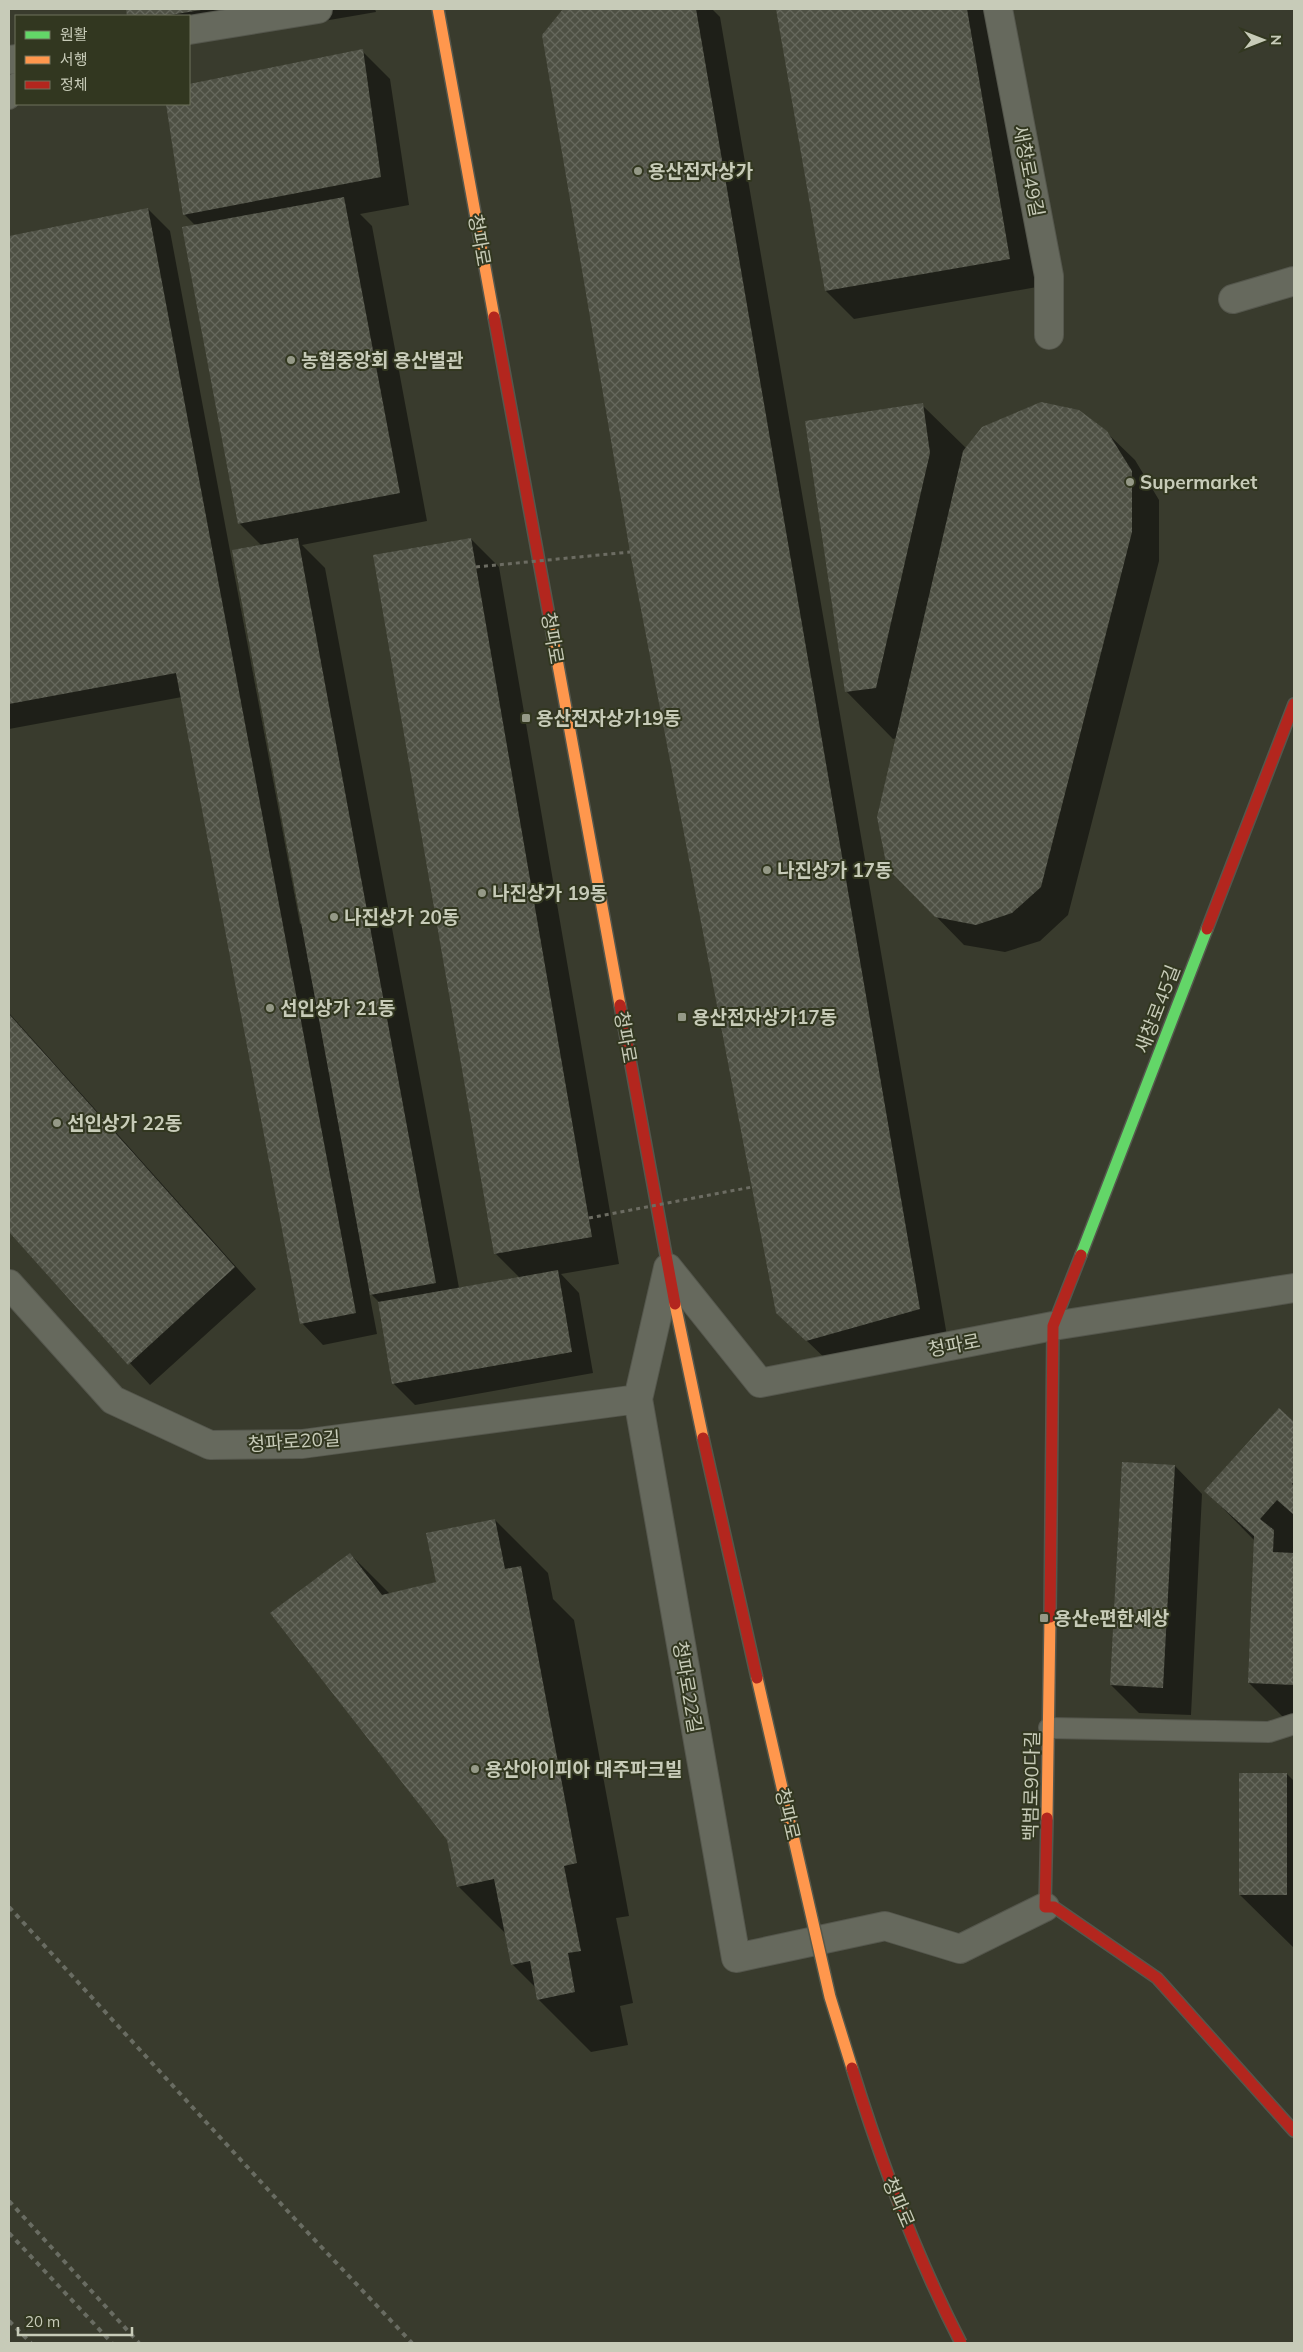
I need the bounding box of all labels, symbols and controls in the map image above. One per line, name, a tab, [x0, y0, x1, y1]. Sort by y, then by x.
legend	[15, 15, 190, 105]
north arrow	[1238, 15, 1288, 65]
text: 원활	[60, 25, 88, 44]
text: N	[1267, 35, 1285, 45]
text: 서행	[60, 50, 88, 69]
text: 정체	[60, 75, 88, 94]
street label: 새창로49길	[1008, 123, 1050, 219]
place label: 용산전자상가	[648, 159, 753, 183]
marker: 용산전자상가	[632, 165, 644, 177]
street label: 청파로	[464, 212, 496, 268]
place label: 농협중앙회 용산별관	[301, 348, 464, 372]
marker: 농협중앙회 용산별관	[285, 354, 297, 366]
place label: Supermarket	[1140, 470, 1257, 494]
marker: Supermarket	[1124, 476, 1136, 488]
street label: 청파로	[537, 610, 569, 666]
place label: 용산전자상가19동	[536, 706, 681, 730]
marker: 용산전자상가19동	[520, 712, 532, 724]
place label: 나진상가 17동	[777, 858, 892, 882]
marker: 나진상가 17동	[761, 864, 773, 876]
place label: 나진상가 19동	[492, 881, 607, 905]
marker: 나진상가 19동	[476, 887, 488, 899]
place label: 나진상가 20동	[344, 905, 459, 929]
marker: 나진상가 20동	[328, 911, 340, 923]
street label: 새창로45길	[1129, 961, 1185, 1057]
place label: 선인상가 21동	[280, 996, 395, 1020]
marker: 선인상가 21동	[264, 1002, 276, 1014]
place label: 용산전자상가17동	[692, 1005, 837, 1029]
street label: 청파로	[610, 1009, 642, 1065]
marker: 용산전자상가17동	[676, 1011, 688, 1023]
place label: 선인상가 22동	[67, 1111, 182, 1135]
marker: 선인상가 22동	[51, 1117, 63, 1129]
street label: 청파로	[926, 1328, 982, 1362]
street label: 청파로20길	[247, 1426, 341, 1456]
place label: 용산e편한세상	[1054, 1606, 1169, 1630]
marker: 용산e편한세상	[1038, 1612, 1050, 1624]
street label: 청파로22길	[668, 1639, 708, 1735]
street label: 백범로90다길	[1018, 1731, 1044, 1841]
place label: 용산아이피아 대주파크빌	[485, 1757, 683, 1781]
marker: 용산아이피아 대주파크빌	[469, 1763, 481, 1775]
street label: 청파로	[770, 1786, 806, 1842]
street label: 청파로	[878, 2173, 920, 2231]
scale bar	[18, 2304, 131, 2336]
text: 20 m	[25, 2312, 60, 2331]

